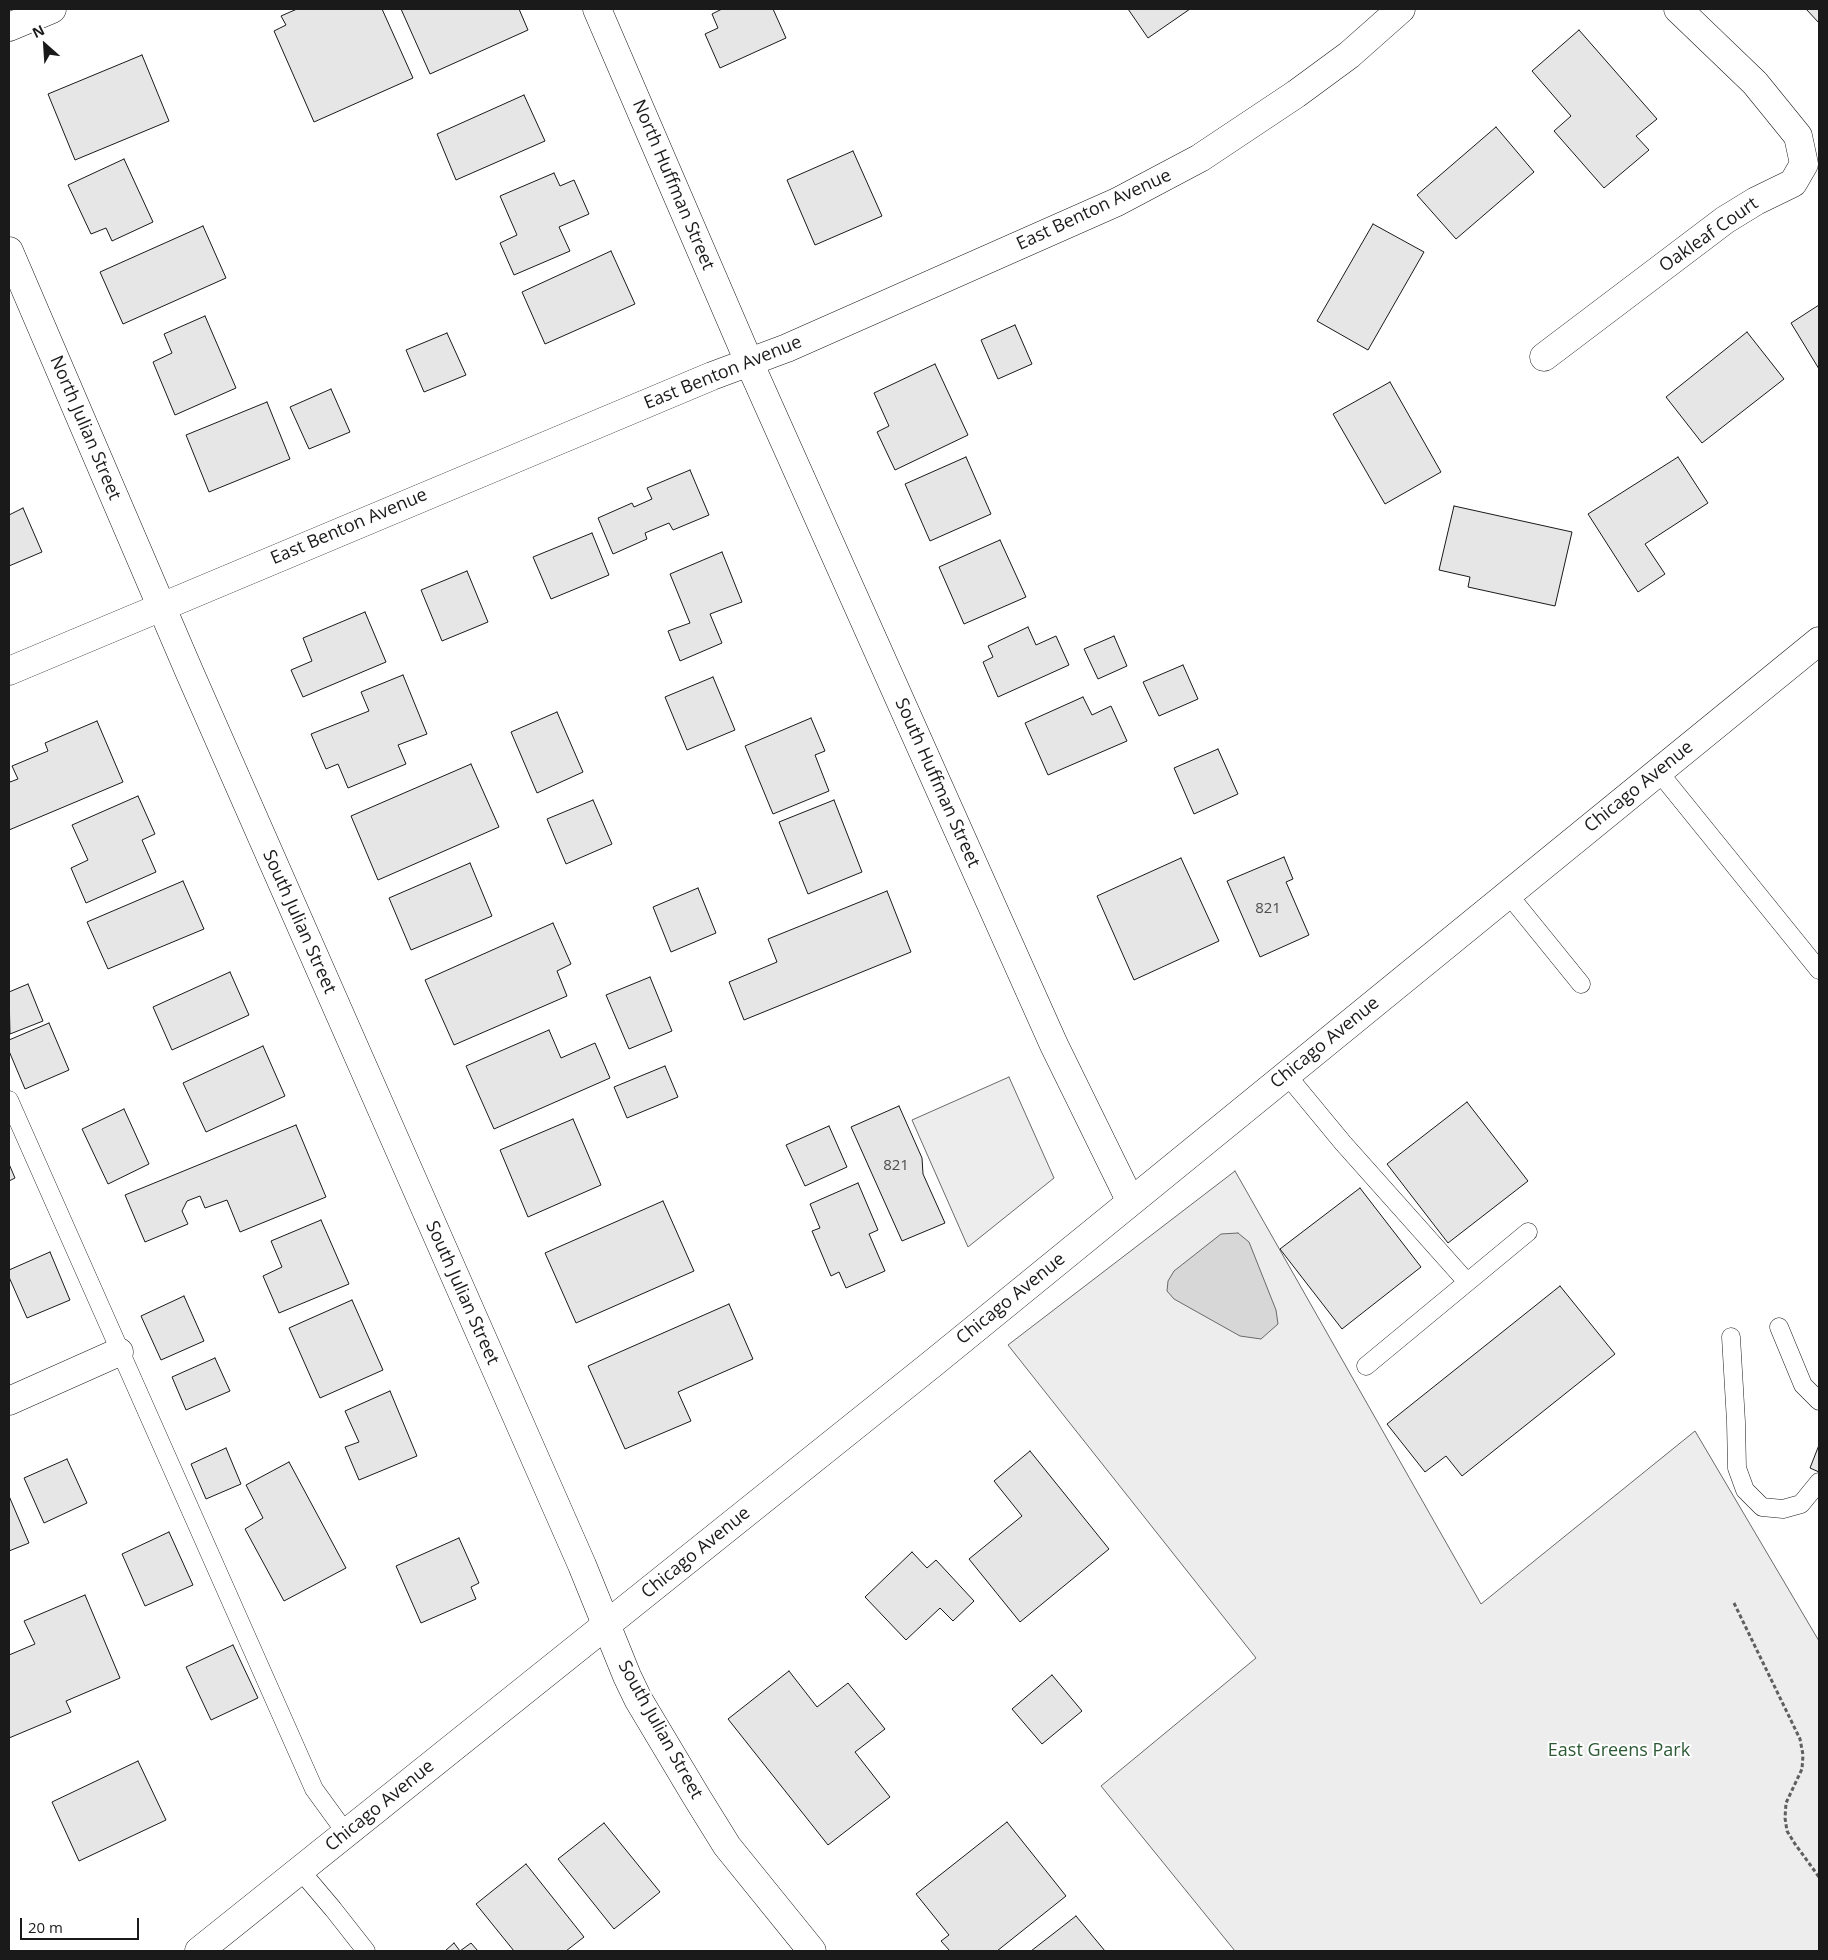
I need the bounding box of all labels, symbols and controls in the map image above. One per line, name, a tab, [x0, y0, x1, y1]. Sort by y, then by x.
north arrow	[20, 20, 70, 70]
text: N	[29, 20, 47, 42]
street label: North Huffman Street	[627, 97, 719, 273]
street label: East Benton Avenue	[1013, 165, 1175, 255]
street label: Oakleaf Court	[1655, 193, 1763, 277]
street label: East Benton Avenue	[641, 332, 805, 414]
street label: North Julian Street	[45, 353, 125, 503]
street label: East Benton Avenue	[267, 484, 431, 570]
street label: South Huffman Street	[890, 695, 984, 871]
street label: Chicago Avenue	[1580, 737, 1698, 837]
street label: South Julian Street	[258, 847, 340, 997]
house number: 821	[1255, 900, 1281, 918]
street label: Chicago Avenue	[1266, 993, 1384, 1093]
house number: 821	[883, 1157, 909, 1175]
street label: South Julian Street	[421, 1218, 503, 1368]
street label: Chicago Avenue	[952, 1249, 1070, 1349]
street label: Chicago Avenue	[637, 1503, 755, 1603]
street label: South Julian Street	[613, 1657, 707, 1803]
park label: East Greens Park	[1548, 1740, 1690, 1762]
street label: Chicago Avenue	[321, 1756, 439, 1856]
scale bar	[22, 1908, 141, 1940]
text: 20 m	[28, 1917, 63, 1937]

